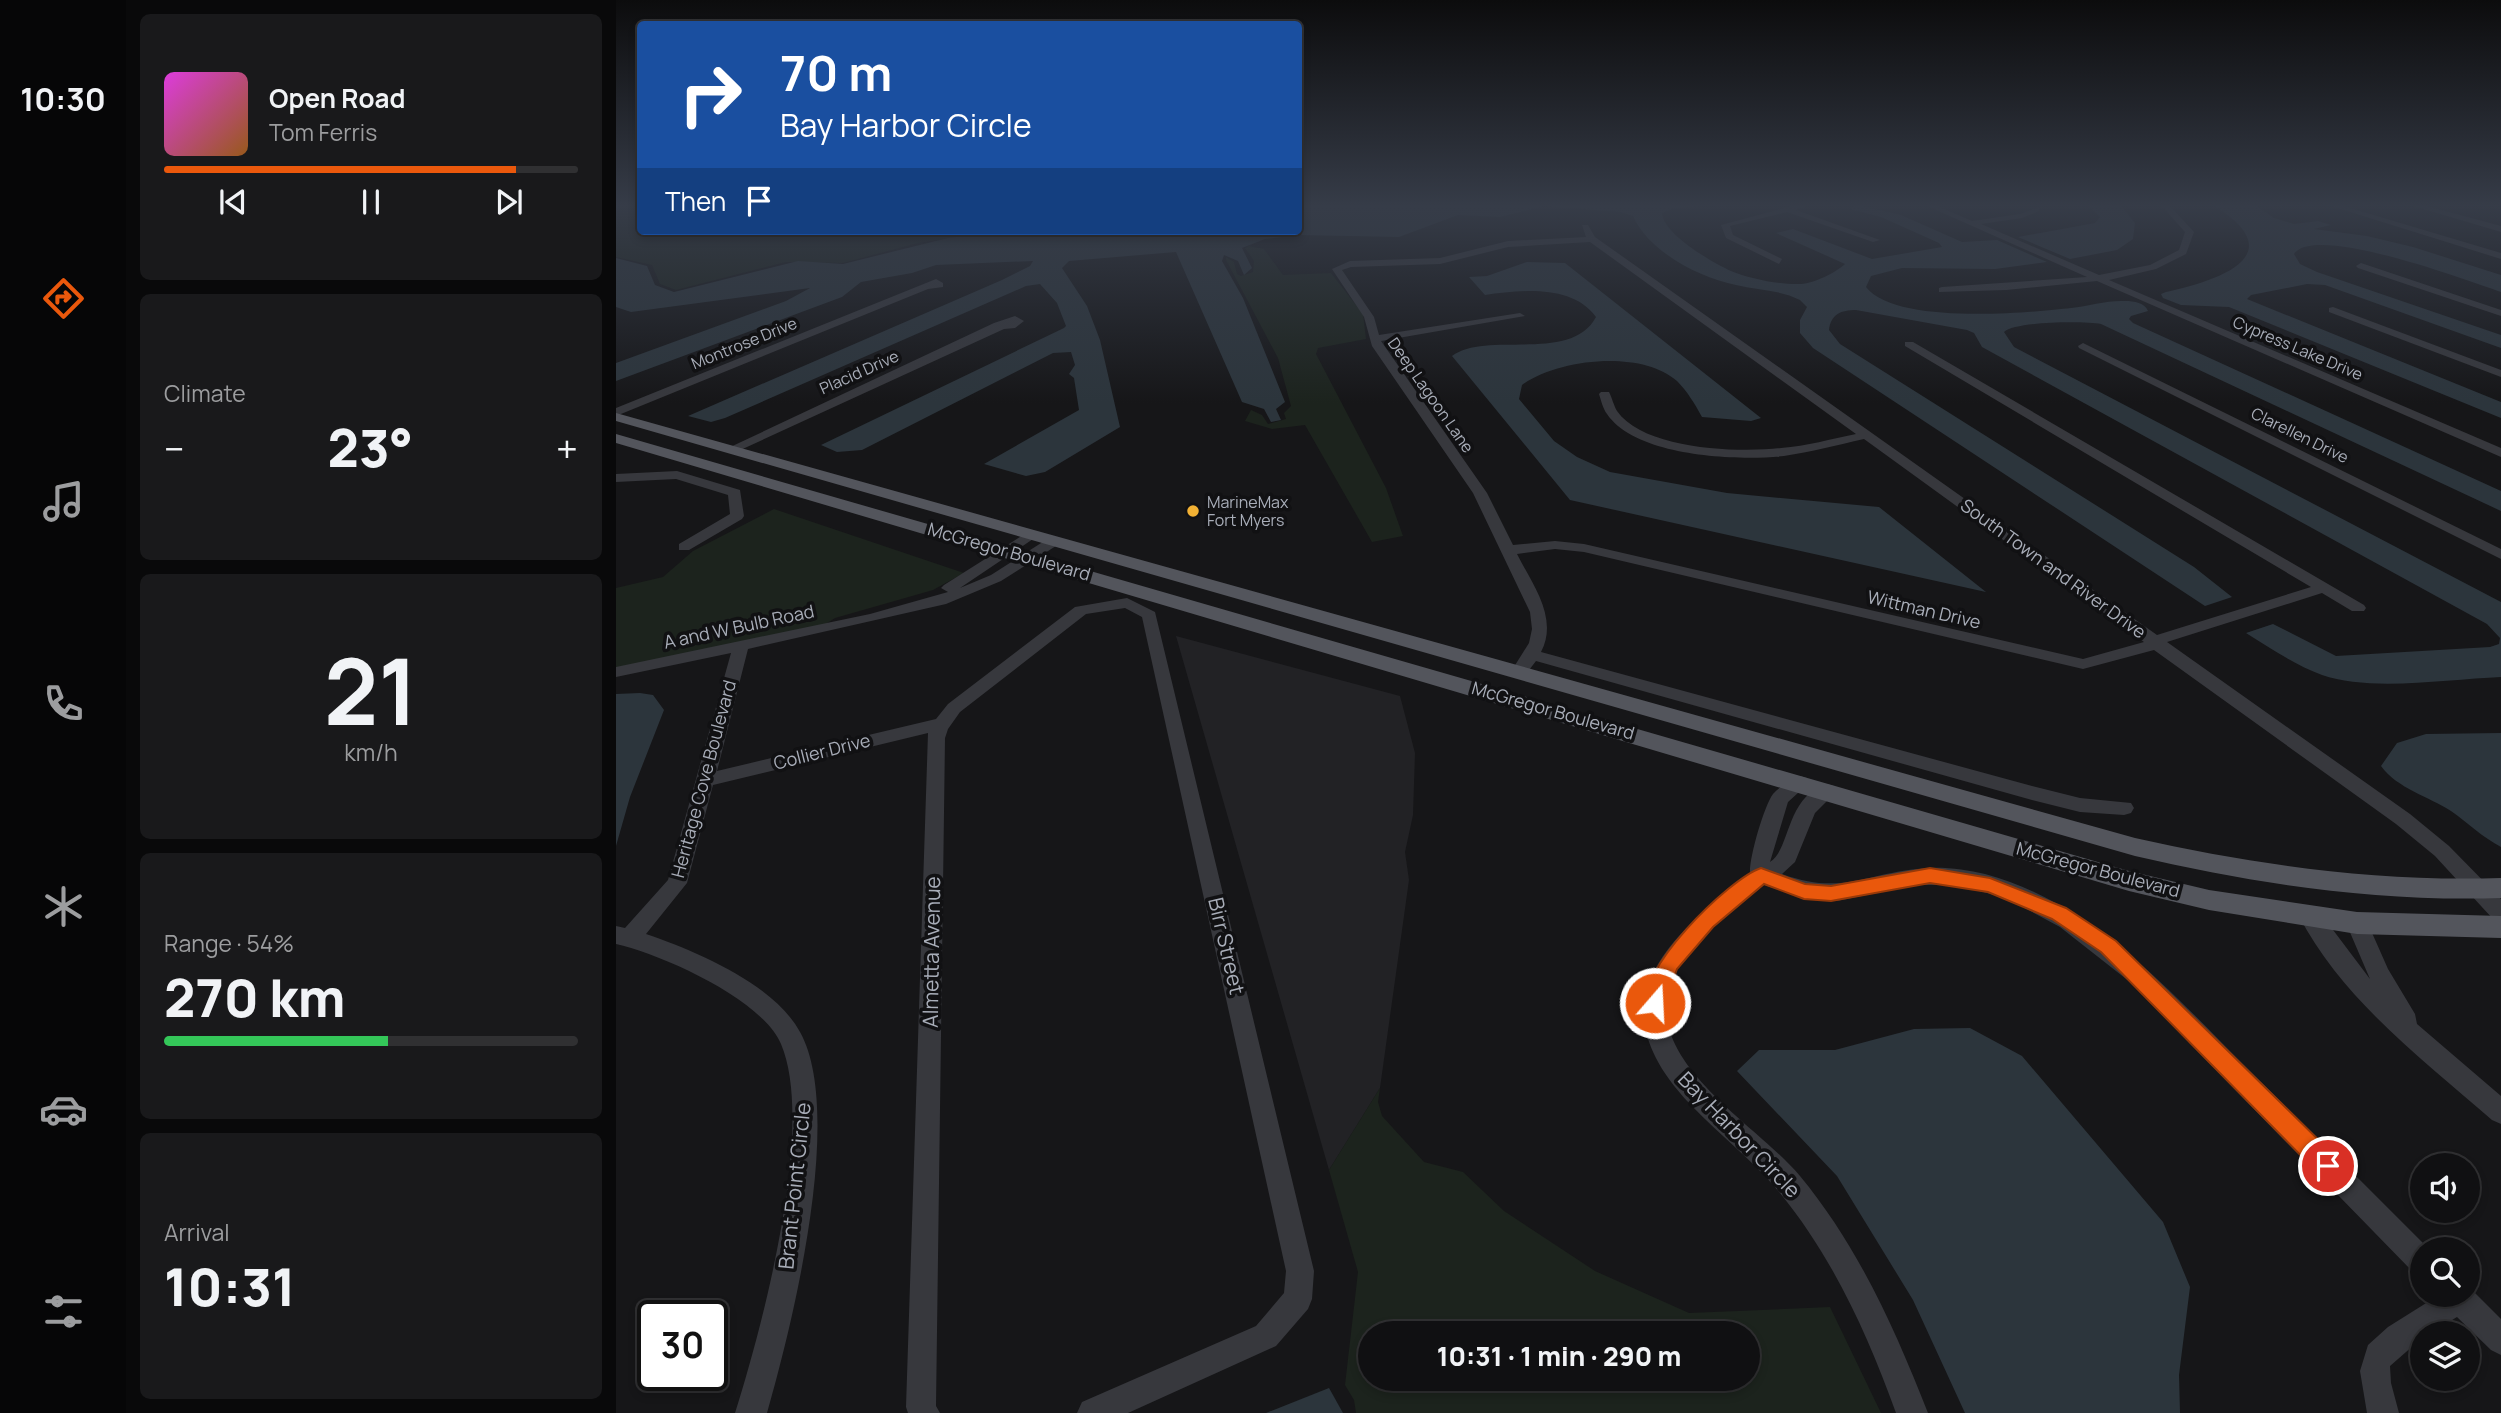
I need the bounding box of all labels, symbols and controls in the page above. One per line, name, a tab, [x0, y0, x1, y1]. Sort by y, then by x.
text: 70 m	[780, 39, 892, 106]
icon: right	[665, 49, 756, 140]
text: 10:30	[20, 77, 106, 121]
text: Open Road	[269, 80, 405, 116]
text: Bay Harbor Circle	[780, 103, 1032, 147]
text: Tom Ferris	[269, 116, 377, 148]
icon: arrive	[740, 182, 778, 220]
icon: previous	[214, 183, 252, 221]
icon: pause	[352, 183, 390, 221]
icon: next	[490, 183, 528, 221]
text: Then	[665, 183, 726, 219]
icon: directions	[39, 274, 88, 323]
street label: Cypress Lake Drive	[2230, 311, 2366, 385]
street label: Montrose Drive	[688, 312, 800, 374]
street label: Deep Lagoon Lane	[1383, 333, 1479, 457]
street label: Placid Drive	[816, 345, 902, 399]
text: Climate	[164, 377, 246, 409]
street label: Clarellen Drive	[2248, 402, 2352, 468]
text: 23°	[328, 412, 413, 483]
text: −	[164, 422, 185, 474]
text: +	[556, 422, 578, 474]
icon: music	[39, 477, 88, 526]
place label: MarineMax Fort Myers	[1207, 491, 1289, 531]
street label: South Town and River Drive	[1956, 493, 2151, 644]
marker: MarineMax Fort Myers	[1185, 503, 1201, 519]
street label: McGregor Boulevard	[925, 516, 1093, 586]
street label: Wittman Drive	[1865, 584, 1983, 634]
street label: A and W Bulb Road	[661, 598, 816, 654]
text: 21	[324, 628, 418, 752]
street label: McGregor Boulevard	[1469, 675, 1637, 745]
street label: Heritage Cove Boulevard	[665, 677, 741, 880]
icon: phone	[39, 679, 88, 728]
street label: Collier Drive	[771, 727, 873, 775]
text: km/h	[344, 736, 398, 768]
street label: McGregor Boulevard	[2014, 836, 2183, 902]
street label: Almetta Avenue	[916, 876, 946, 1028]
icon: climate	[39, 882, 88, 931]
street label: Birr Street	[1202, 894, 1252, 997]
text: Range · 54%	[164, 927, 294, 959]
text: 270 km	[164, 962, 345, 1033]
position arrow	[1618, 966, 1692, 1040]
street label: Bay Harbor Circle	[1672, 1065, 1807, 1203]
icon: car	[39, 1085, 88, 1134]
street label: Brant Point Circle	[771, 1101, 817, 1271]
pin	[2298, 1136, 2358, 1196]
icon: arrive	[2309, 1147, 2347, 1185]
map controls	[2410, 1153, 2480, 1391]
button: sound	[2410, 1153, 2480, 1223]
text: Arrival	[164, 1216, 230, 1248]
button: search	[2410, 1237, 2480, 1307]
text: 10:31	[164, 1251, 296, 1322]
icon: filters	[39, 1287, 88, 1336]
speed limit sign: 30	[637, 1300, 728, 1391]
button: layers	[2410, 1321, 2480, 1391]
text: 10:31 · 1 min · 290 m	[1437, 1338, 1681, 1374]

